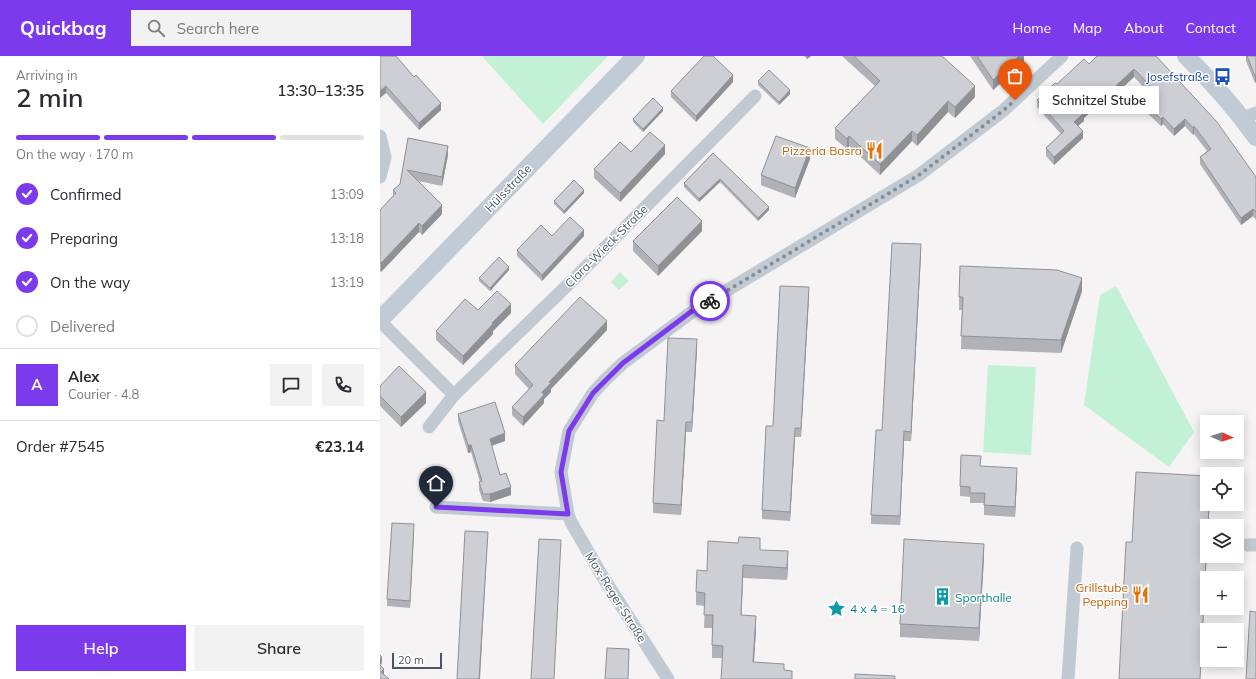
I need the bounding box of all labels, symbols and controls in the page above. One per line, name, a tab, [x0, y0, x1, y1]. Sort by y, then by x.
search box	[131, 10, 411, 46]
text: Quickbag	[20, 16, 107, 40]
icon: search	[145, 17, 167, 39]
text: Search here	[177, 19, 259, 38]
text: Home	[1012, 19, 1051, 37]
text: Map	[1073, 19, 1102, 37]
text: About	[1124, 19, 1164, 37]
text: Contact	[1186, 19, 1236, 37]
pin	[998, 59, 1032, 100]
icon: bag	[1004, 65, 1026, 87]
bus stop icon: Josefstraße	[1212, 66, 1232, 86]
text: Arriving in	[16, 67, 78, 83]
place label: Josefstraße	[1146, 69, 1209, 84]
text: 2 min	[16, 81, 84, 114]
text: 13:30–13:35	[277, 81, 364, 100]
callout: Schnitzel Stube	[1039, 86, 1159, 114]
text: Schnitzel Stube	[1052, 92, 1146, 108]
restaurant icon: Pizzeria Basra	[865, 140, 885, 160]
place label: Pizzeria Basra	[782, 143, 862, 158]
text: On the way · 170 m	[16, 146, 133, 162]
street label: Hülsstraße	[482, 161, 534, 215]
icon: check	[16, 183, 38, 205]
text: Confirmed	[50, 185, 121, 204]
text: 13:09	[330, 186, 364, 202]
street label: Clara-Wieck-Straße	[561, 201, 651, 291]
icon: check	[16, 227, 38, 249]
text: Preparing	[50, 229, 118, 248]
text: 13:18	[330, 230, 364, 246]
icon: check	[16, 271, 38, 293]
text: On the way	[50, 273, 130, 292]
text: 13:19	[330, 274, 364, 290]
courier	[690, 281, 730, 321]
icon: bike	[699, 290, 721, 312]
text: Delivered	[50, 317, 115, 336]
button: chat	[270, 364, 312, 406]
button: phone	[322, 364, 364, 406]
text: Alex	[68, 367, 100, 386]
text: A	[31, 375, 43, 394]
text: Courier · 4.8	[68, 386, 139, 402]
north arrow	[1200, 415, 1244, 459]
map controls	[1200, 415, 1244, 667]
text: Order #7545	[16, 437, 104, 456]
text: €23.14	[315, 437, 364, 456]
pin	[419, 466, 453, 507]
button: locate	[1200, 467, 1244, 511]
icon: home	[425, 472, 447, 494]
button: layers	[1200, 519, 1244, 563]
street label: Max-Reger-Straße	[582, 549, 650, 645]
button: +	[1200, 571, 1244, 615]
place label: Grillstube Pepping	[1076, 580, 1128, 609]
restaurant icon: Grillstube Pepping	[1131, 584, 1151, 604]
building icon: Sporthalle	[932, 587, 952, 607]
place label: Sporthalle	[955, 590, 1012, 605]
place icon: 4 x 4 = 16	[827, 598, 847, 618]
place label: 4 x 4 = 16	[850, 601, 905, 616]
button: −	[1200, 623, 1244, 667]
button: Help	[16, 625, 186, 671]
button: Share	[194, 625, 364, 671]
scale bar	[392, 651, 442, 670]
text: 20 m	[398, 653, 424, 667]

